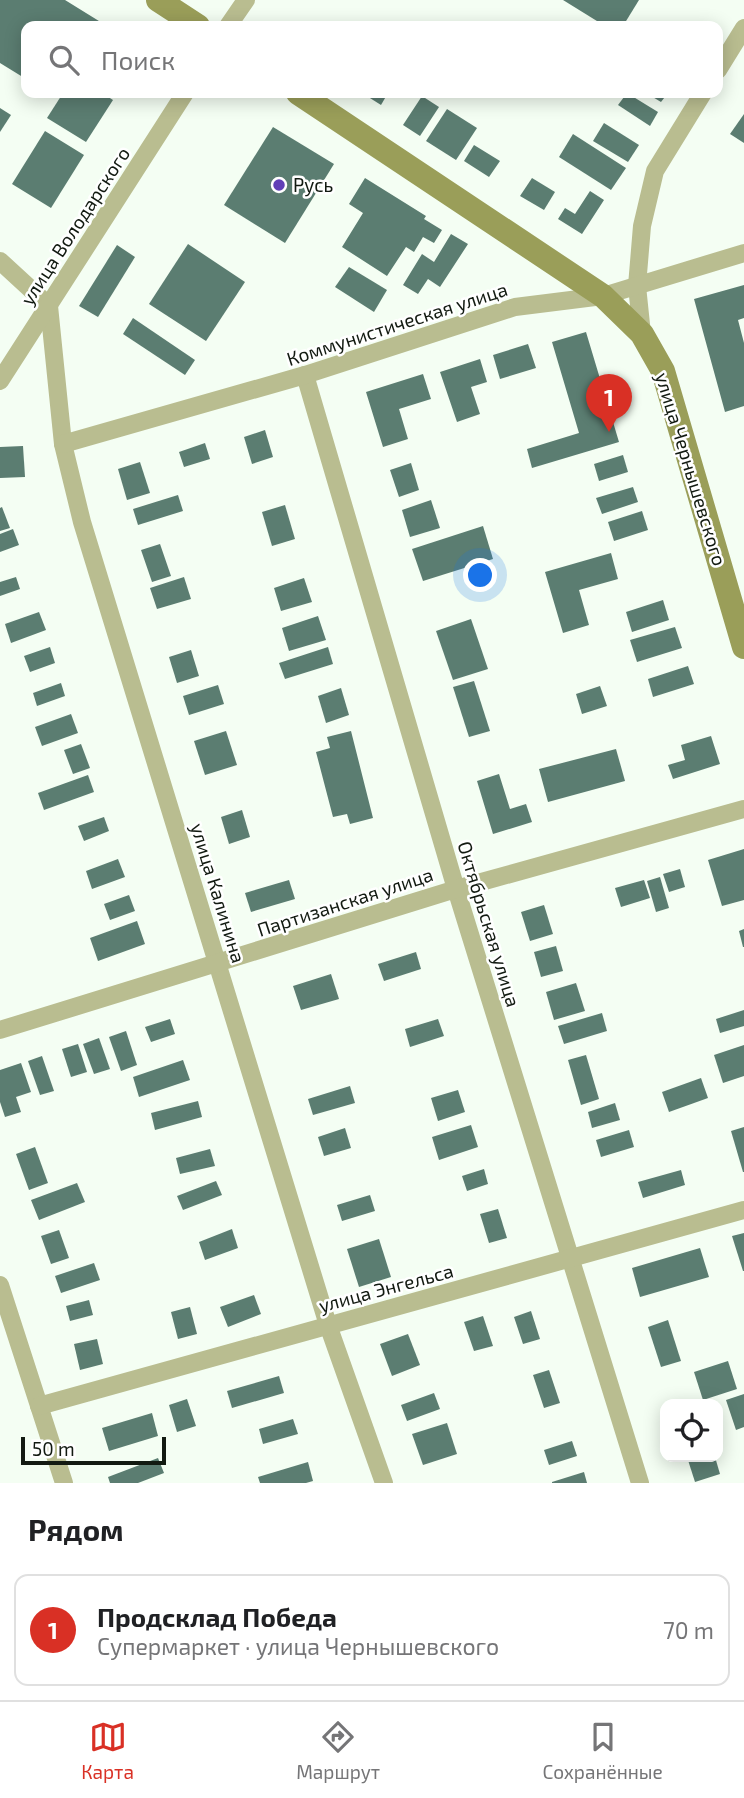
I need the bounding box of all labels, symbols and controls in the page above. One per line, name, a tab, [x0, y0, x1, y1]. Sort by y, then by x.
search box	[21, 21, 723, 98]
icon: search	[45, 41, 83, 79]
text: Поиск	[101, 44, 175, 75]
street label: улица Володарского	[15, 142, 135, 310]
place label: Русь	[293, 173, 333, 197]
marker: Русь	[271, 177, 287, 193]
street label: Коммунистическая улица	[284, 277, 510, 371]
street label: улица Чернышевского	[650, 369, 732, 569]
pin: 1	[586, 374, 632, 432]
your location	[463, 558, 497, 592]
street label: улица Калинина	[185, 820, 251, 966]
street label: Октябрьская улица	[452, 838, 526, 1010]
street label: Партизанская улица	[254, 862, 436, 942]
street label: улица Энгельса	[316, 1258, 456, 1318]
map controls	[660, 1399, 723, 1462]
button: locate	[660, 1399, 723, 1462]
scale bar	[21, 1434, 166, 1466]
text: 50 m	[32, 1437, 75, 1460]
text: Рядом	[28, 1511, 124, 1547]
text: Продсклад Победа	[97, 1601, 337, 1632]
text: 1	[48, 1616, 58, 1644]
text: 70 m	[663, 1616, 714, 1644]
text: Супермаркет · улица Чернышевского	[97, 1632, 499, 1660]
tab: Карта	[81, 1718, 134, 1783]
tab: Маршрут	[296, 1718, 380, 1783]
tab: Сохранённые	[542, 1718, 663, 1783]

